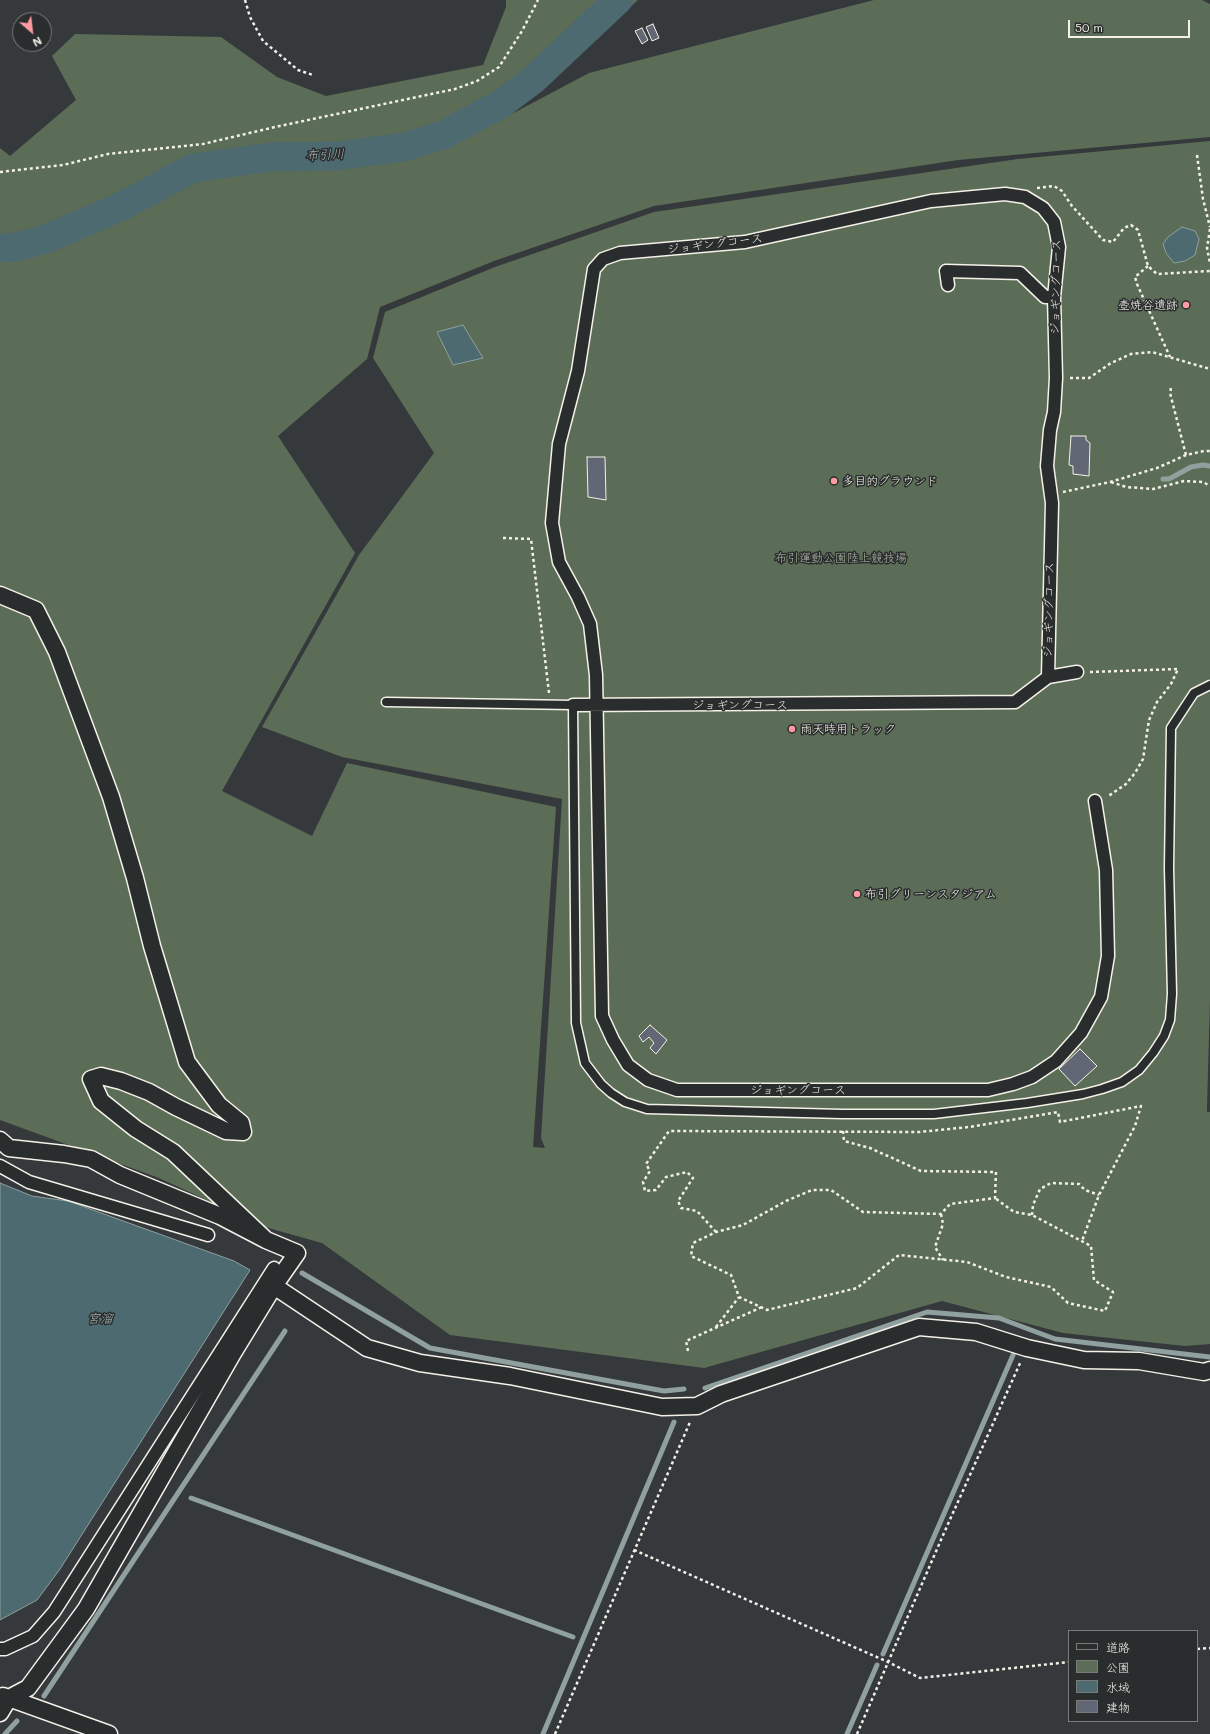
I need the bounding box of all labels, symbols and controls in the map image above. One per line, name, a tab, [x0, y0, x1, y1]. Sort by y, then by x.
north arrow	[12, 12, 52, 52]
scale bar	[1070, 12, 1192, 38]
text: 50 m	[1075, 19, 1103, 35]
text: N	[30, 34, 45, 51]
water label: 布引川	[305, 146, 345, 164]
street label: ジョギングコース	[666, 231, 764, 257]
street label: ジョギングコース	[1048, 239, 1064, 335]
place label: 壺焼谷遺跡	[1118, 298, 1178, 312]
marker: 壺焼谷遺跡	[1181, 300, 1191, 310]
place label: 多目的グラウンド	[842, 474, 938, 488]
marker: 多目的グラウンド	[829, 476, 839, 486]
park label: 布引運動公園陸上競技場	[775, 551, 907, 565]
street label: ジョギングコース	[1041, 562, 1057, 658]
street label: ジョギングコース	[692, 698, 788, 712]
place label: 雨天時用トラック	[800, 722, 896, 736]
marker: 雨天時用トラック	[787, 724, 797, 734]
place label: 布引グリーンスタジアム	[865, 887, 997, 901]
marker: 布引グリーンスタジアム	[852, 889, 862, 899]
street label: ジョギングコース	[750, 1083, 846, 1097]
water label: 宮溜	[87, 1311, 113, 1327]
legend	[1068, 1630, 1198, 1722]
text: 道路	[1106, 1639, 1130, 1655]
text: 公園	[1106, 1659, 1130, 1675]
text: 水域	[1106, 1679, 1130, 1695]
text: 建物	[1106, 1699, 1130, 1715]

